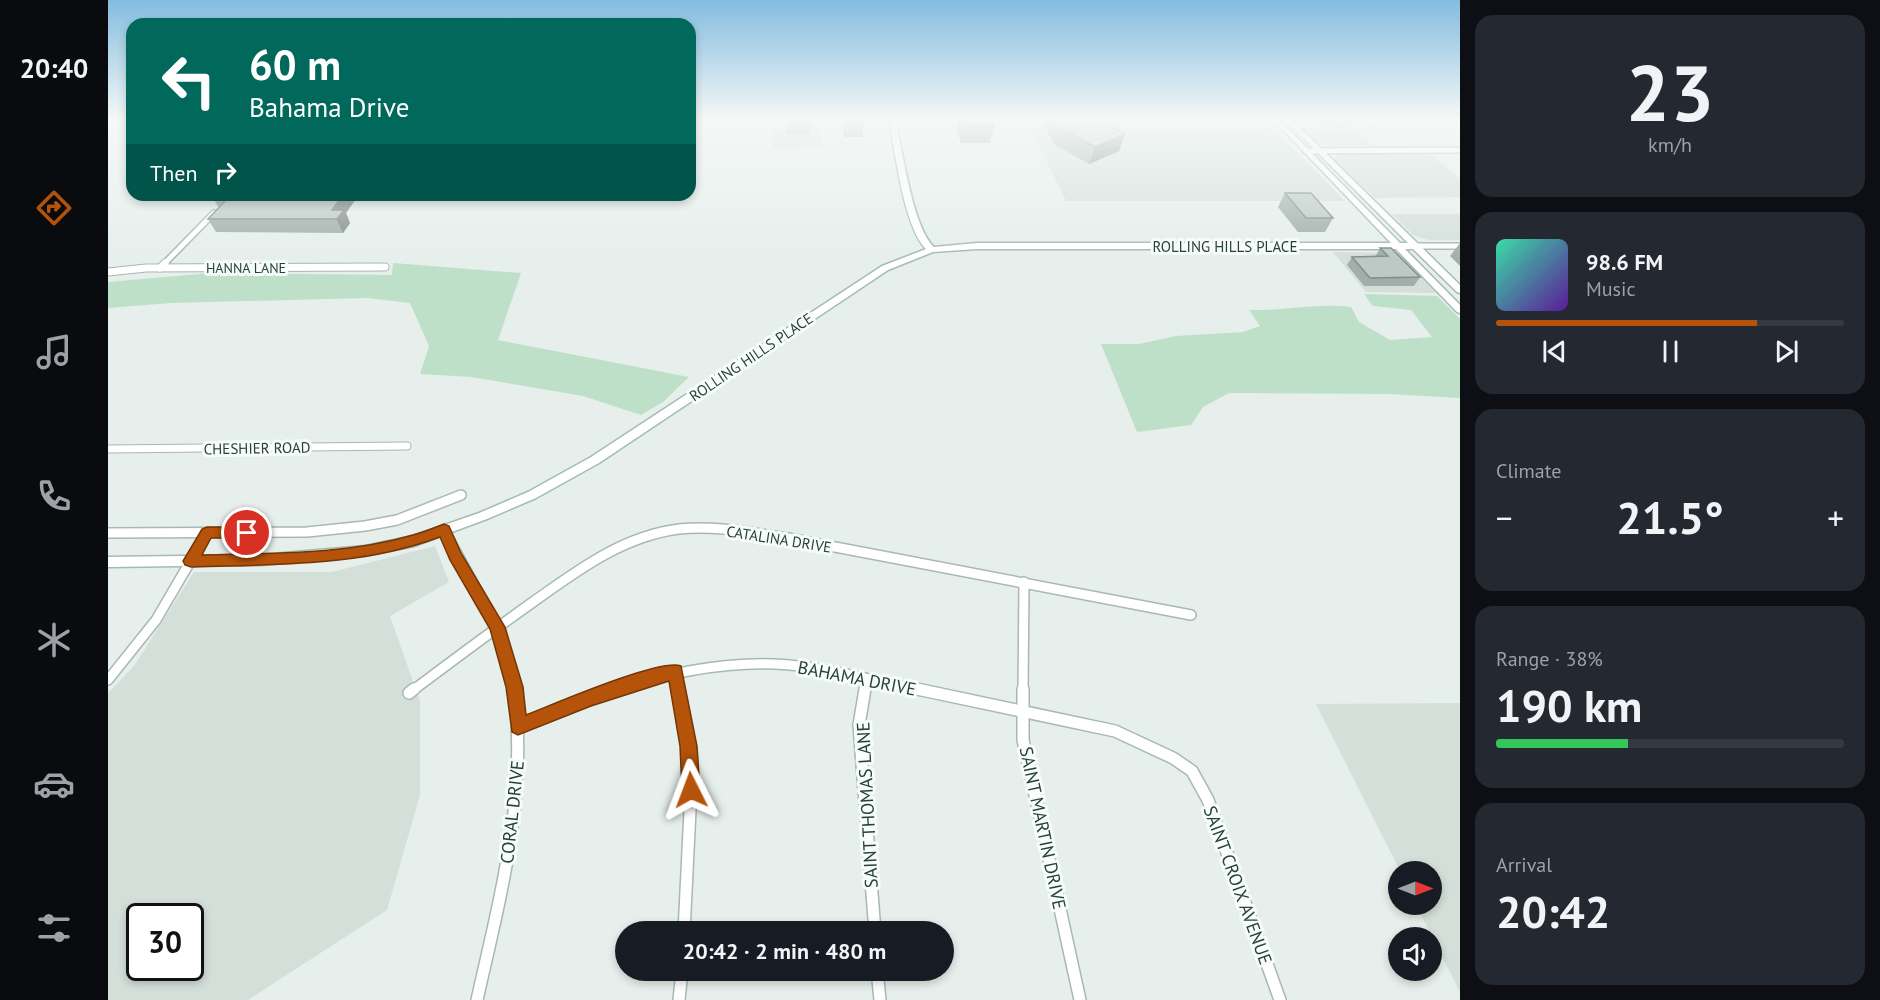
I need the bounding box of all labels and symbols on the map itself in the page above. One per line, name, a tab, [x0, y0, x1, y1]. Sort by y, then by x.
street label: ROLLING HILLS PLACE	[1153, 237, 1297, 256]
street label: HANNA LANE	[206, 259, 286, 277]
street label: ROLLING HILLS PLACE	[686, 309, 816, 405]
street label: CHESHIER ROAD	[203, 438, 311, 458]
pin	[221, 507, 272, 558]
street label: CATALINA DRIVE	[725, 521, 833, 557]
street label: BAHAMA DRIVE	[796, 655, 918, 701]
street label: SAINT THOMAS LANE	[851, 721, 883, 889]
street label: SAINT MARTIN DRIVE	[1015, 745, 1071, 911]
position arrow	[659, 758, 723, 822]
street label: CORAL DRIVE	[495, 759, 529, 865]
street label: SAINT CROIX AVENUE	[1199, 803, 1277, 967]
north arrow	[1388, 861, 1442, 915]
speed limit sign: 30	[126, 903, 204, 981]

